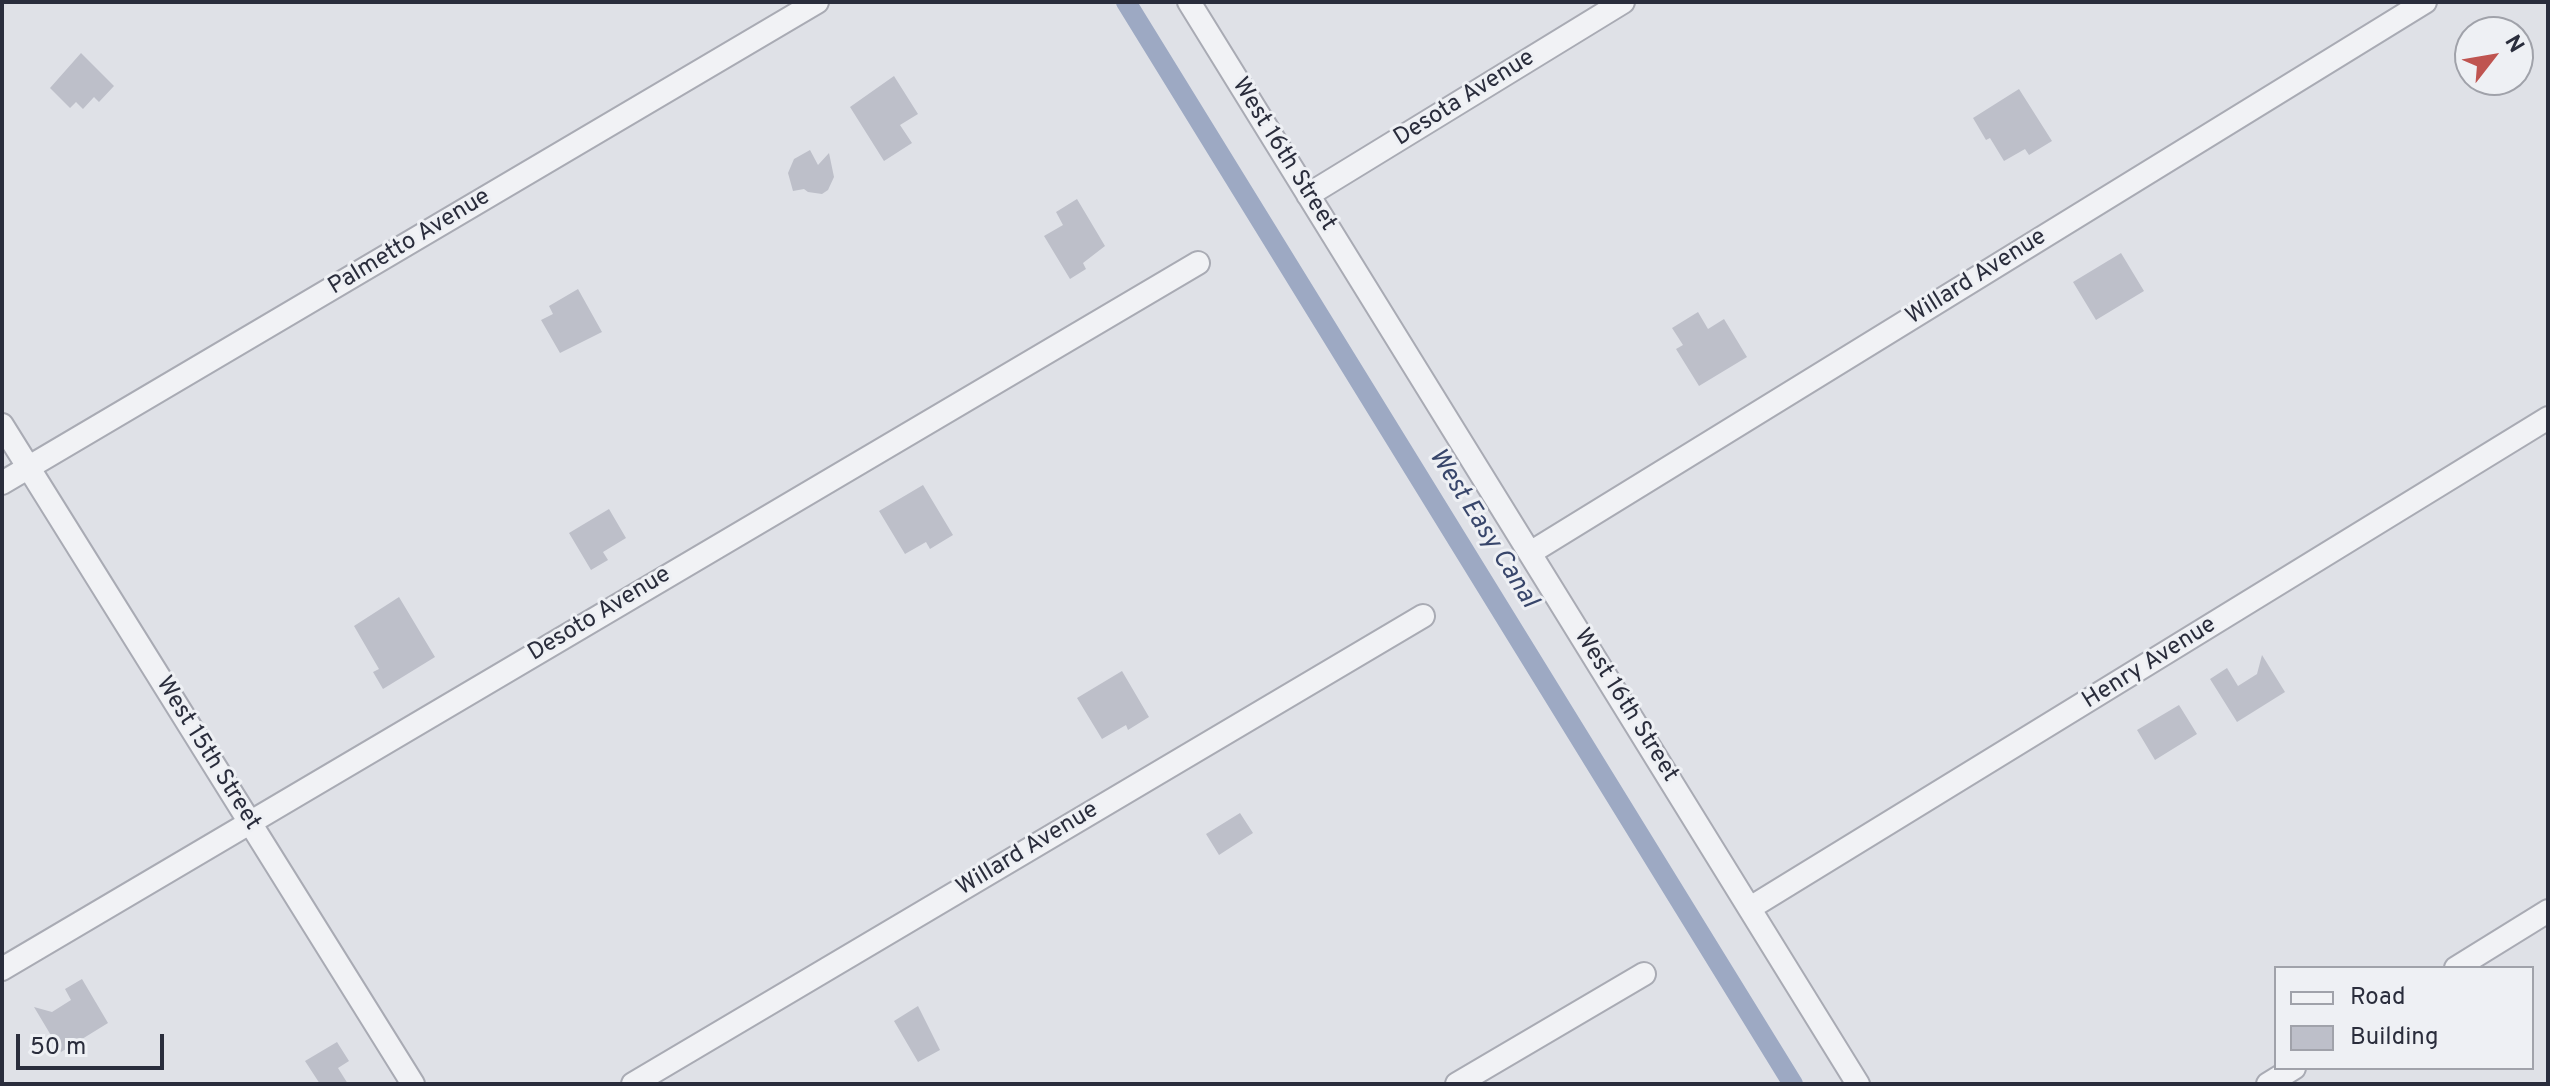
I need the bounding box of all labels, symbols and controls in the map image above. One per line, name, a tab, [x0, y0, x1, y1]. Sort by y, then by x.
north arrow	[2454, 16, 2534, 96]
text: N	[2498, 31, 2529, 58]
street label: Desota Avenue	[1389, 44, 1541, 154]
street label: West 16th Street	[1224, 73, 1342, 237]
street label: Palmetto Avenue	[324, 183, 496, 303]
street label: Willard Avenue	[1902, 223, 2052, 333]
water label: West Easy Canal	[1420, 443, 1544, 615]
street label: Desoto Avenue	[524, 561, 676, 669]
street label: Henry Avenue	[2078, 612, 2222, 716]
street label: West 16th Street	[1566, 624, 1684, 788]
street label: West 15th Street	[148, 672, 266, 836]
street label: Willard Avenue	[952, 796, 1104, 904]
legend	[2274, 966, 2534, 1070]
text: Road	[2350, 983, 2406, 1013]
scale bar	[20, 1018, 168, 1068]
text: Building	[2350, 1023, 2439, 1053]
text: 50 m	[30, 1033, 86, 1063]

